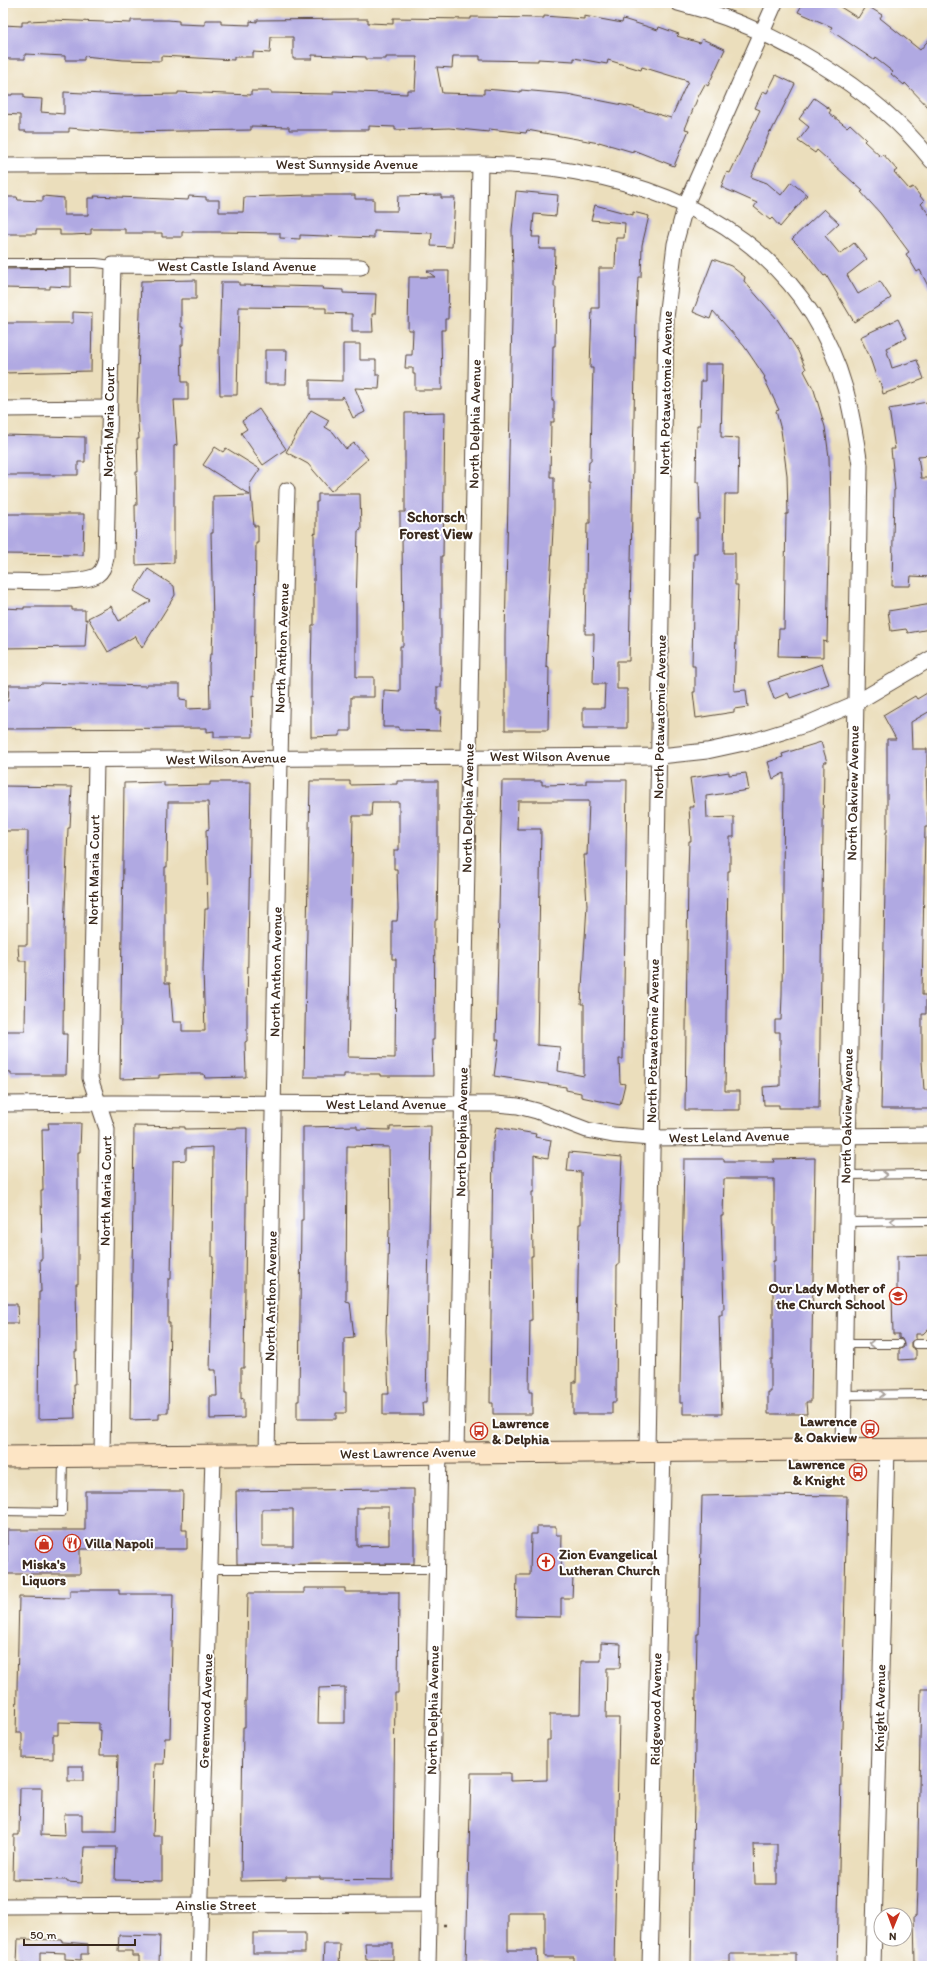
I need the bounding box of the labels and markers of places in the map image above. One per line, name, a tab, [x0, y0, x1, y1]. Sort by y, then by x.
place label: Our Lady Mother of the Church School	[769, 1280, 886, 1313]
school or university icon: Our Lady Mother of the Church School	[888, 1286, 908, 1306]
place label: Lawrence & Oakview	[794, 1413, 857, 1446]
place label: Lawrence & Delphia	[492, 1415, 550, 1448]
bus stop icon: Lawrence & Oakview	[860, 1419, 880, 1439]
bus stop icon: Lawrence & Delphia	[469, 1421, 489, 1441]
place label: Lawrence & Knight	[788, 1456, 846, 1489]
bus stop icon: Lawrence & Knight	[848, 1462, 868, 1482]
restaurant icon: Villa Napoli	[62, 1533, 82, 1553]
shop icon: Miska's Liquors	[34, 1534, 54, 1554]
place label: Villa Napoli	[85, 1535, 154, 1552]
place label: Zion Evangelical Lutheran Church	[559, 1546, 661, 1579]
church icon: Zion Evangelical Lutheran Church	[536, 1552, 556, 1572]
place label: Miska's Liquors	[22, 1556, 66, 1589]

